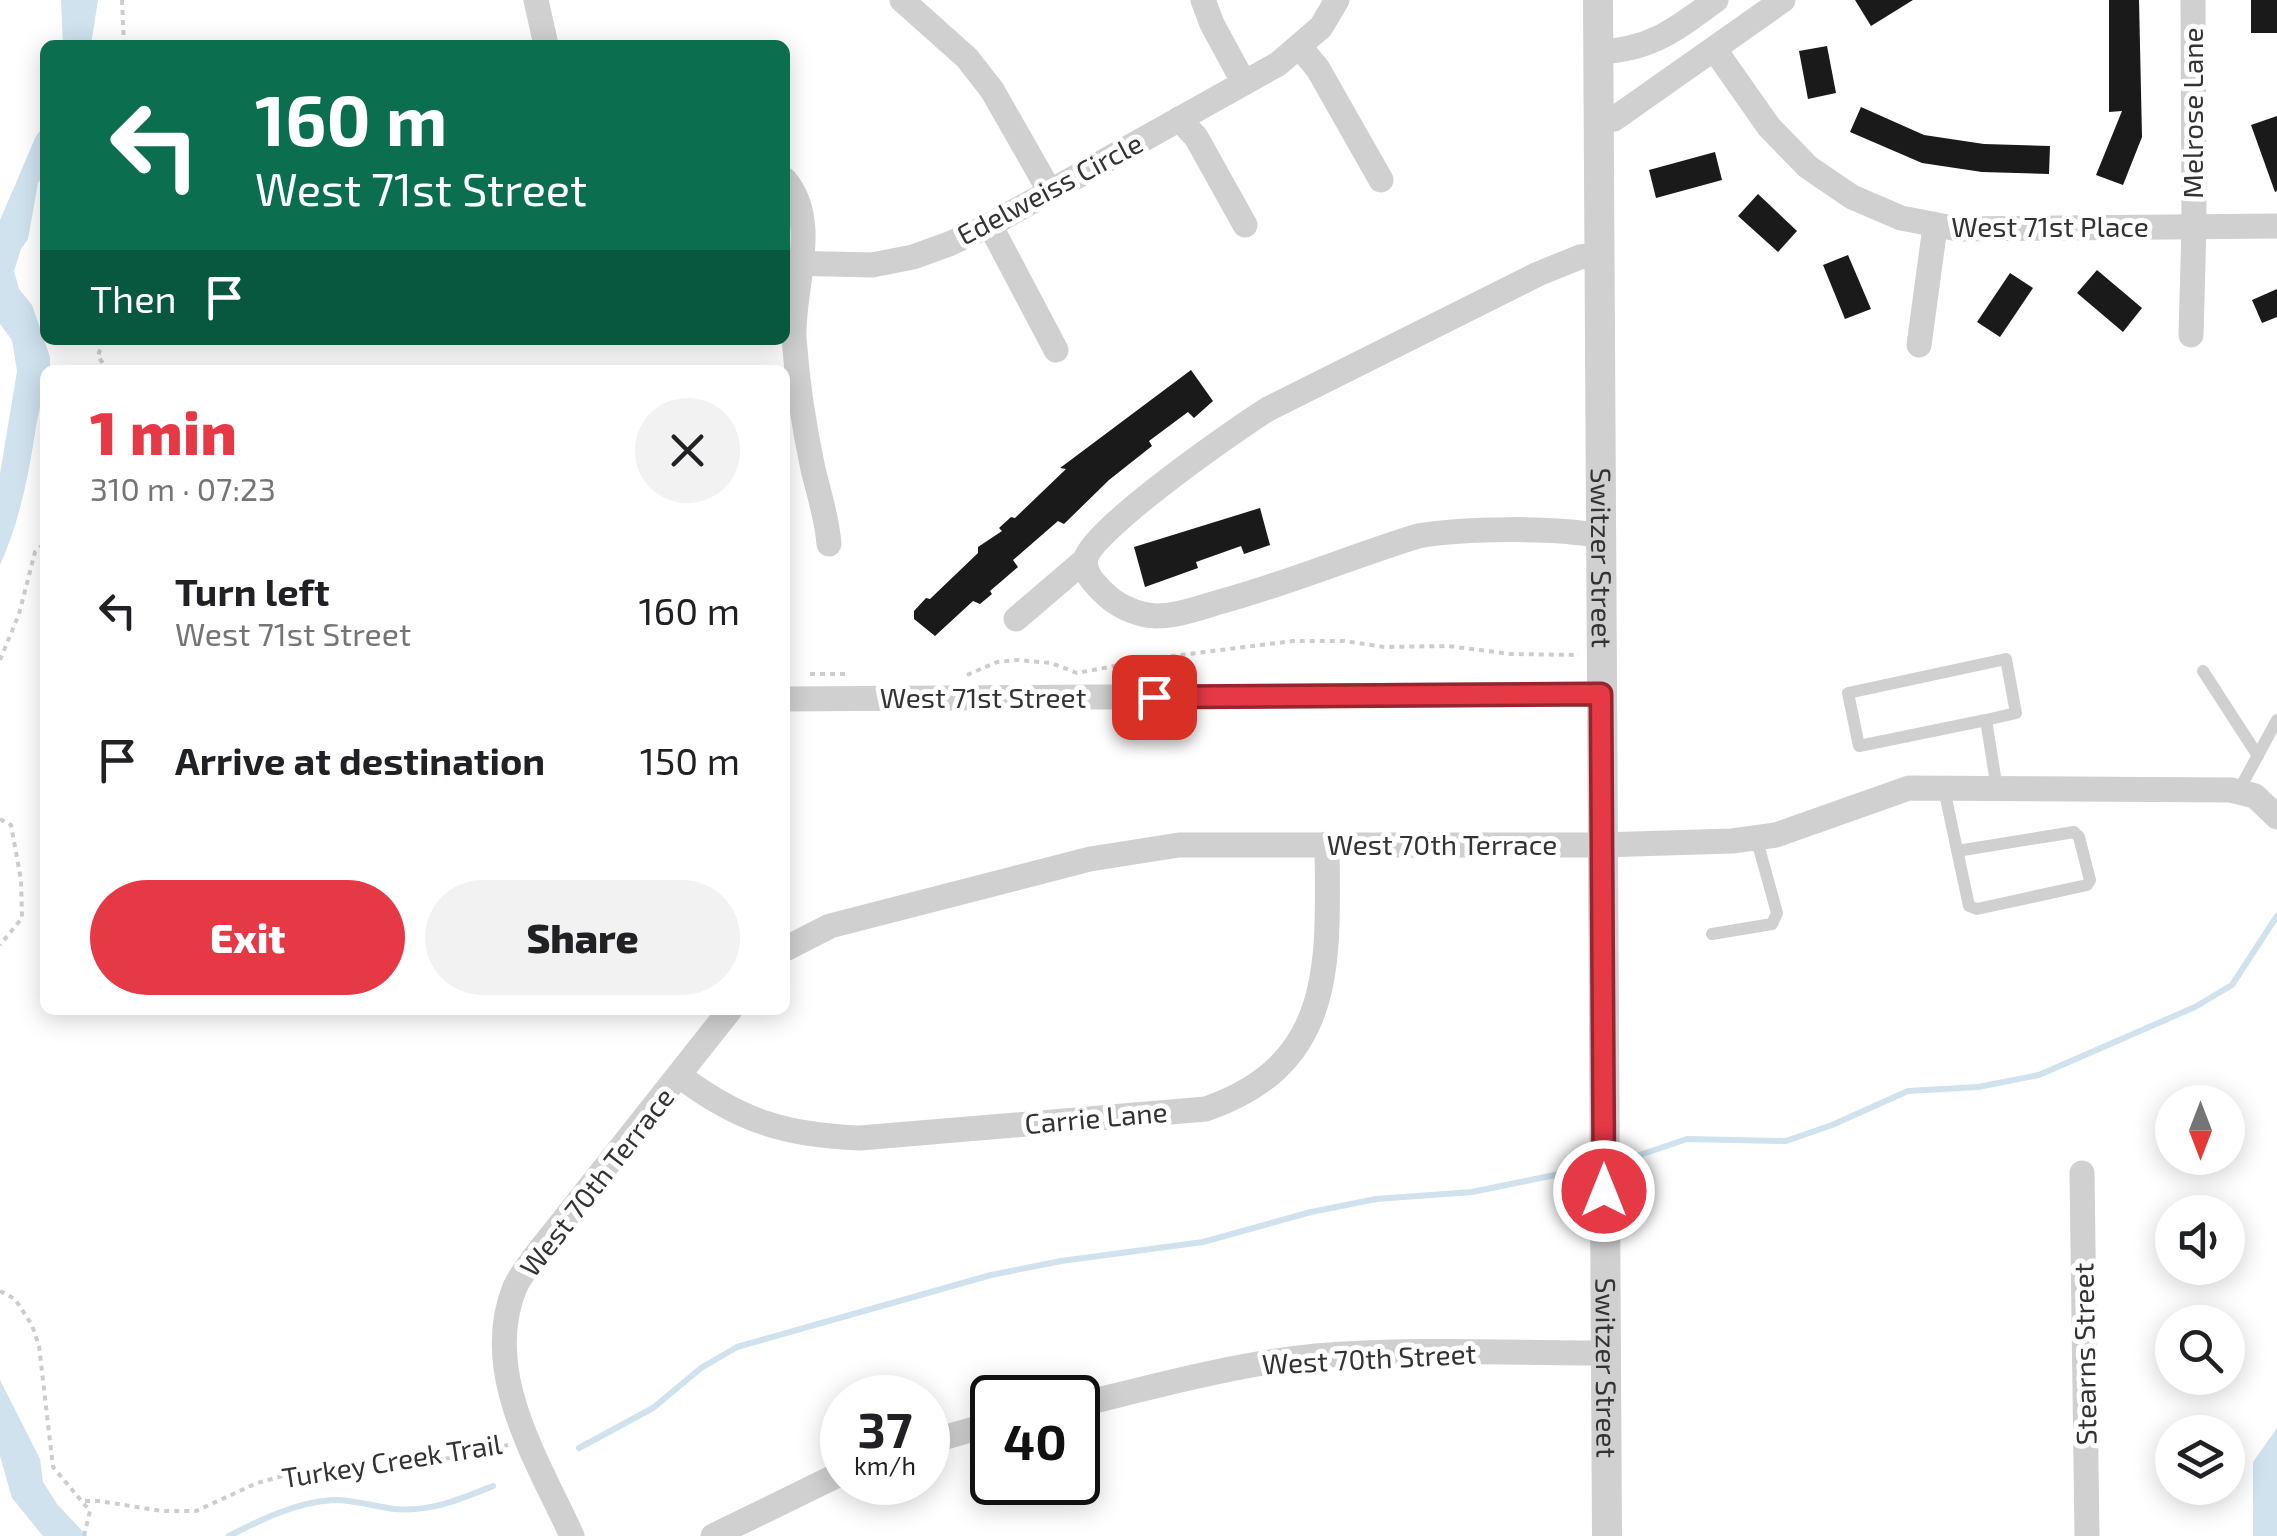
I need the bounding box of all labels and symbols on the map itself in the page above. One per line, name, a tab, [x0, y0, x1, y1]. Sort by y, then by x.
street label: Melrose Lane	[2175, 27, 2209, 199]
street label: Edelweiss Circle	[951, 125, 1148, 251]
street label: West 71st Place	[1951, 209, 2149, 243]
street label: Switzer Street	[1585, 468, 1620, 648]
pin	[1112, 655, 1197, 740]
street label: West 71st Street	[880, 680, 1086, 714]
street label: West 70th Terrace	[1327, 827, 1557, 861]
street label: West 70th Terrace	[512, 1080, 681, 1283]
north arrow	[2155, 1085, 2245, 1175]
street label: Carrie Lane	[1023, 1094, 1169, 1140]
position arrow	[1552, 1139, 1656, 1243]
street label: Stearns Street	[2065, 1263, 2103, 1446]
street label: Switzer Street	[1589, 1278, 1625, 1458]
street label: West 70th Street	[1261, 1335, 1477, 1381]
speed limit sign: 40	[970, 1375, 1100, 1505]
street label: Turkey Creek Trail	[279, 1426, 505, 1494]

